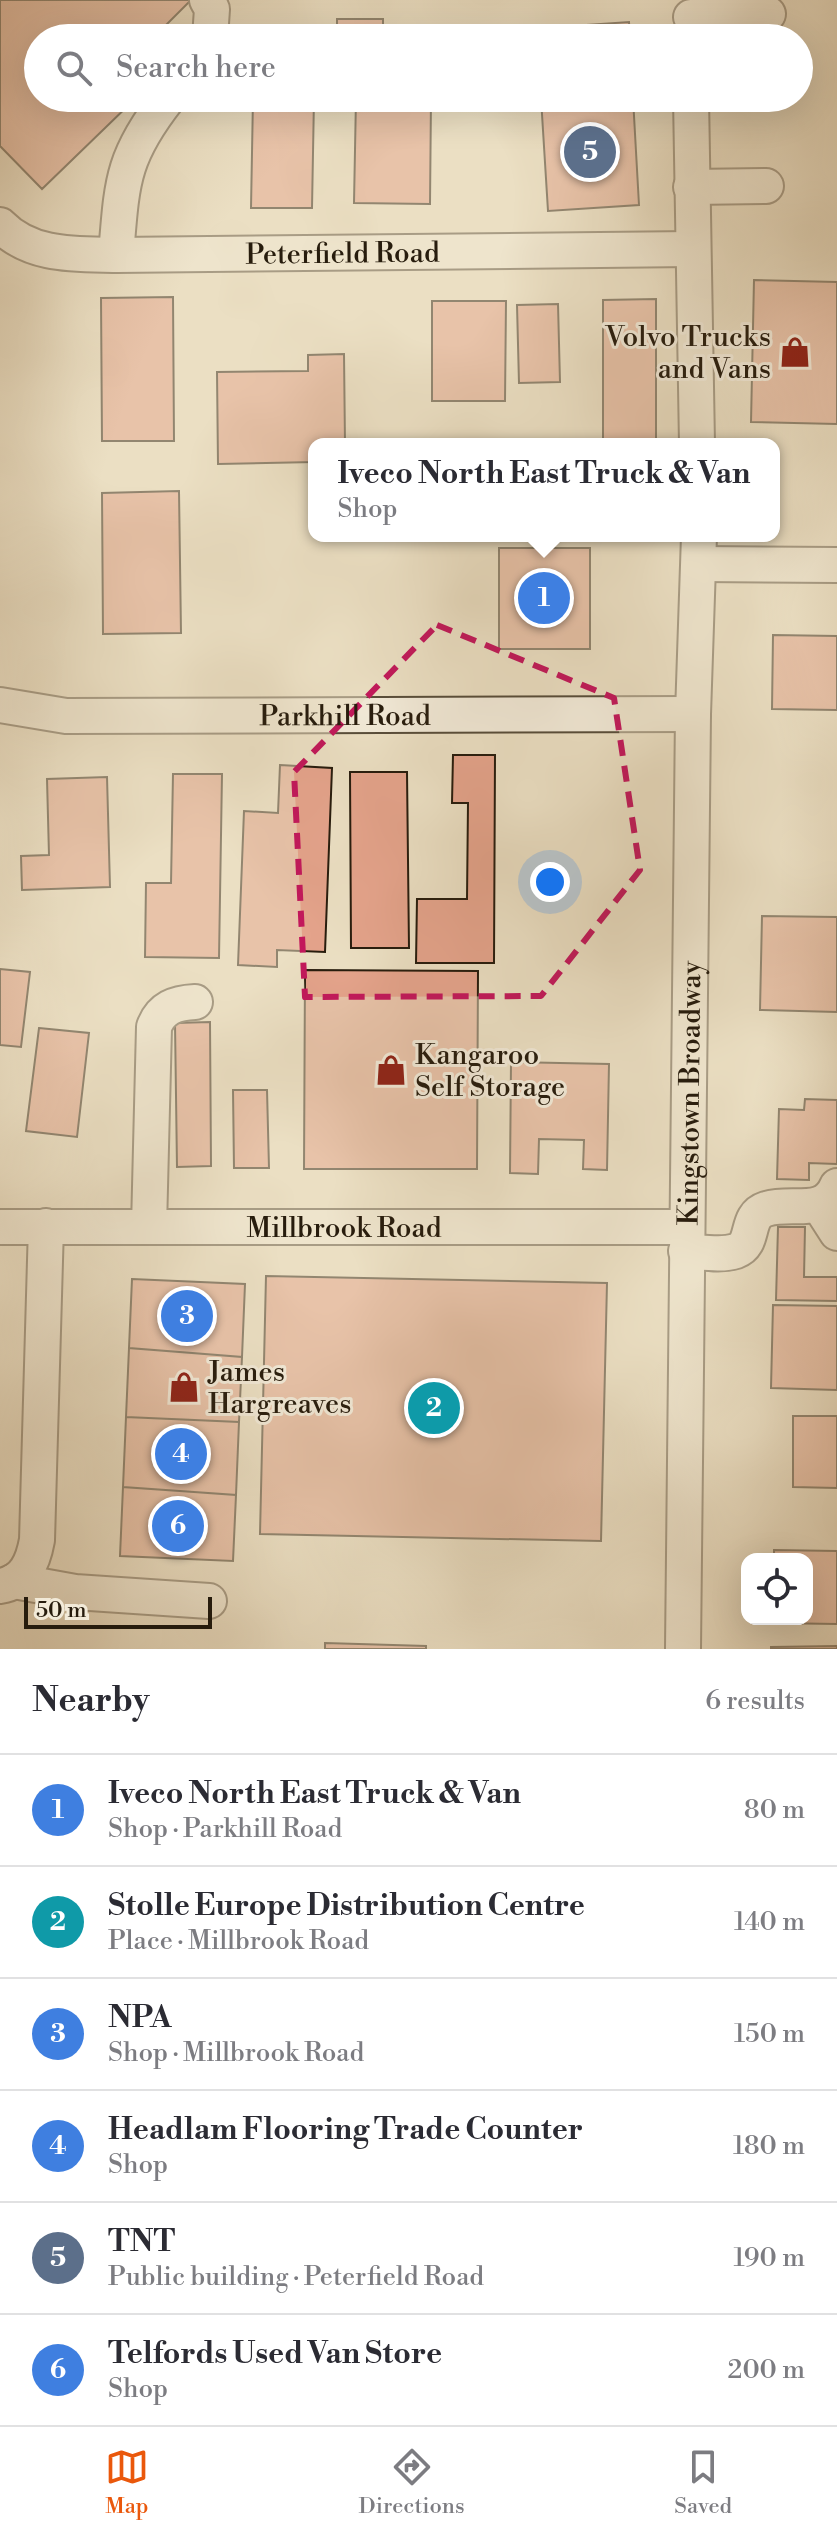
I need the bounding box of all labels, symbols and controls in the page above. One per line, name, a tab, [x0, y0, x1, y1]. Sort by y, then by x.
search box	[24, 24, 813, 112]
icon: search	[52, 46, 96, 90]
text: Search here	[116, 49, 276, 87]
pin: 5	[564, 122, 616, 182]
street label: Peterfield Road	[245, 236, 440, 273]
place label: Volvo Trucks and Vans	[604, 320, 771, 387]
shop icon: Volvo Trucks and Vans	[778, 335, 812, 369]
popup	[308, 438, 780, 542]
text: Iveco North East Truck & Van	[338, 455, 750, 493]
text: Shop	[338, 493, 398, 525]
pin: 1	[518, 568, 570, 628]
street label: Parkhill Road	[259, 699, 431, 734]
your location	[530, 862, 570, 902]
street label: Kingstown Broadway	[672, 960, 709, 1226]
place label: Kangaroo Self Storage	[415, 1038, 565, 1105]
shop icon: Kangaroo Self Storage	[374, 1053, 408, 1087]
street label: Millbrook Road	[246, 1211, 442, 1246]
pin: 3	[161, 1286, 213, 1346]
place label: James Hargreaves	[207, 1355, 352, 1422]
shop icon: James Hargreaves	[167, 1370, 201, 1404]
pin: 2	[408, 1378, 460, 1438]
pin: 4	[155, 1424, 207, 1484]
pin: 6	[152, 1496, 204, 1556]
map controls	[741, 1553, 813, 1625]
button: locate	[741, 1553, 813, 1625]
scale bar	[24, 1593, 212, 1629]
text: 50 m	[36, 1597, 87, 1624]
text: Nearby	[32, 1680, 150, 1722]
text: 6 results	[705, 1685, 805, 1717]
text: Iveco North East Truck & Van	[108, 1775, 521, 1813]
text: 1	[52, 1794, 64, 1826]
text: 80 m	[744, 1794, 805, 1826]
text: Shop · Parkhill Road	[108, 1813, 342, 1845]
text: Stolle Europe Distribution Centre	[108, 1887, 585, 1925]
text: 2	[50, 1906, 66, 1938]
text: 140 m	[734, 1906, 805, 1938]
text: Place · Millbrook Road	[108, 1925, 369, 1957]
text: NPA	[108, 1999, 172, 2037]
text: 3	[50, 2018, 66, 2050]
text: 150 m	[734, 2018, 805, 2050]
text: Shop · Millbrook Road	[108, 2037, 364, 2069]
text: Headlam Flooring Trade Counter	[108, 2111, 583, 2149]
text: 4	[49, 2130, 67, 2162]
text: 180 m	[733, 2130, 805, 2162]
text: Shop	[108, 2149, 168, 2181]
text: TNT	[108, 2223, 175, 2261]
text: 5	[50, 2242, 66, 2274]
text: 190 m	[734, 2242, 805, 2274]
text: Public building · Peterfield Road	[108, 2261, 484, 2293]
text: Telfords Used Van Store	[108, 2335, 442, 2373]
text: 6	[50, 2354, 66, 2386]
text: 200 m	[728, 2354, 805, 2386]
text: Shop	[108, 2373, 168, 2405]
tab: Map	[105, 2445, 149, 2520]
tab: Directions	[359, 2445, 465, 2520]
tab: Saved	[674, 2445, 732, 2520]

